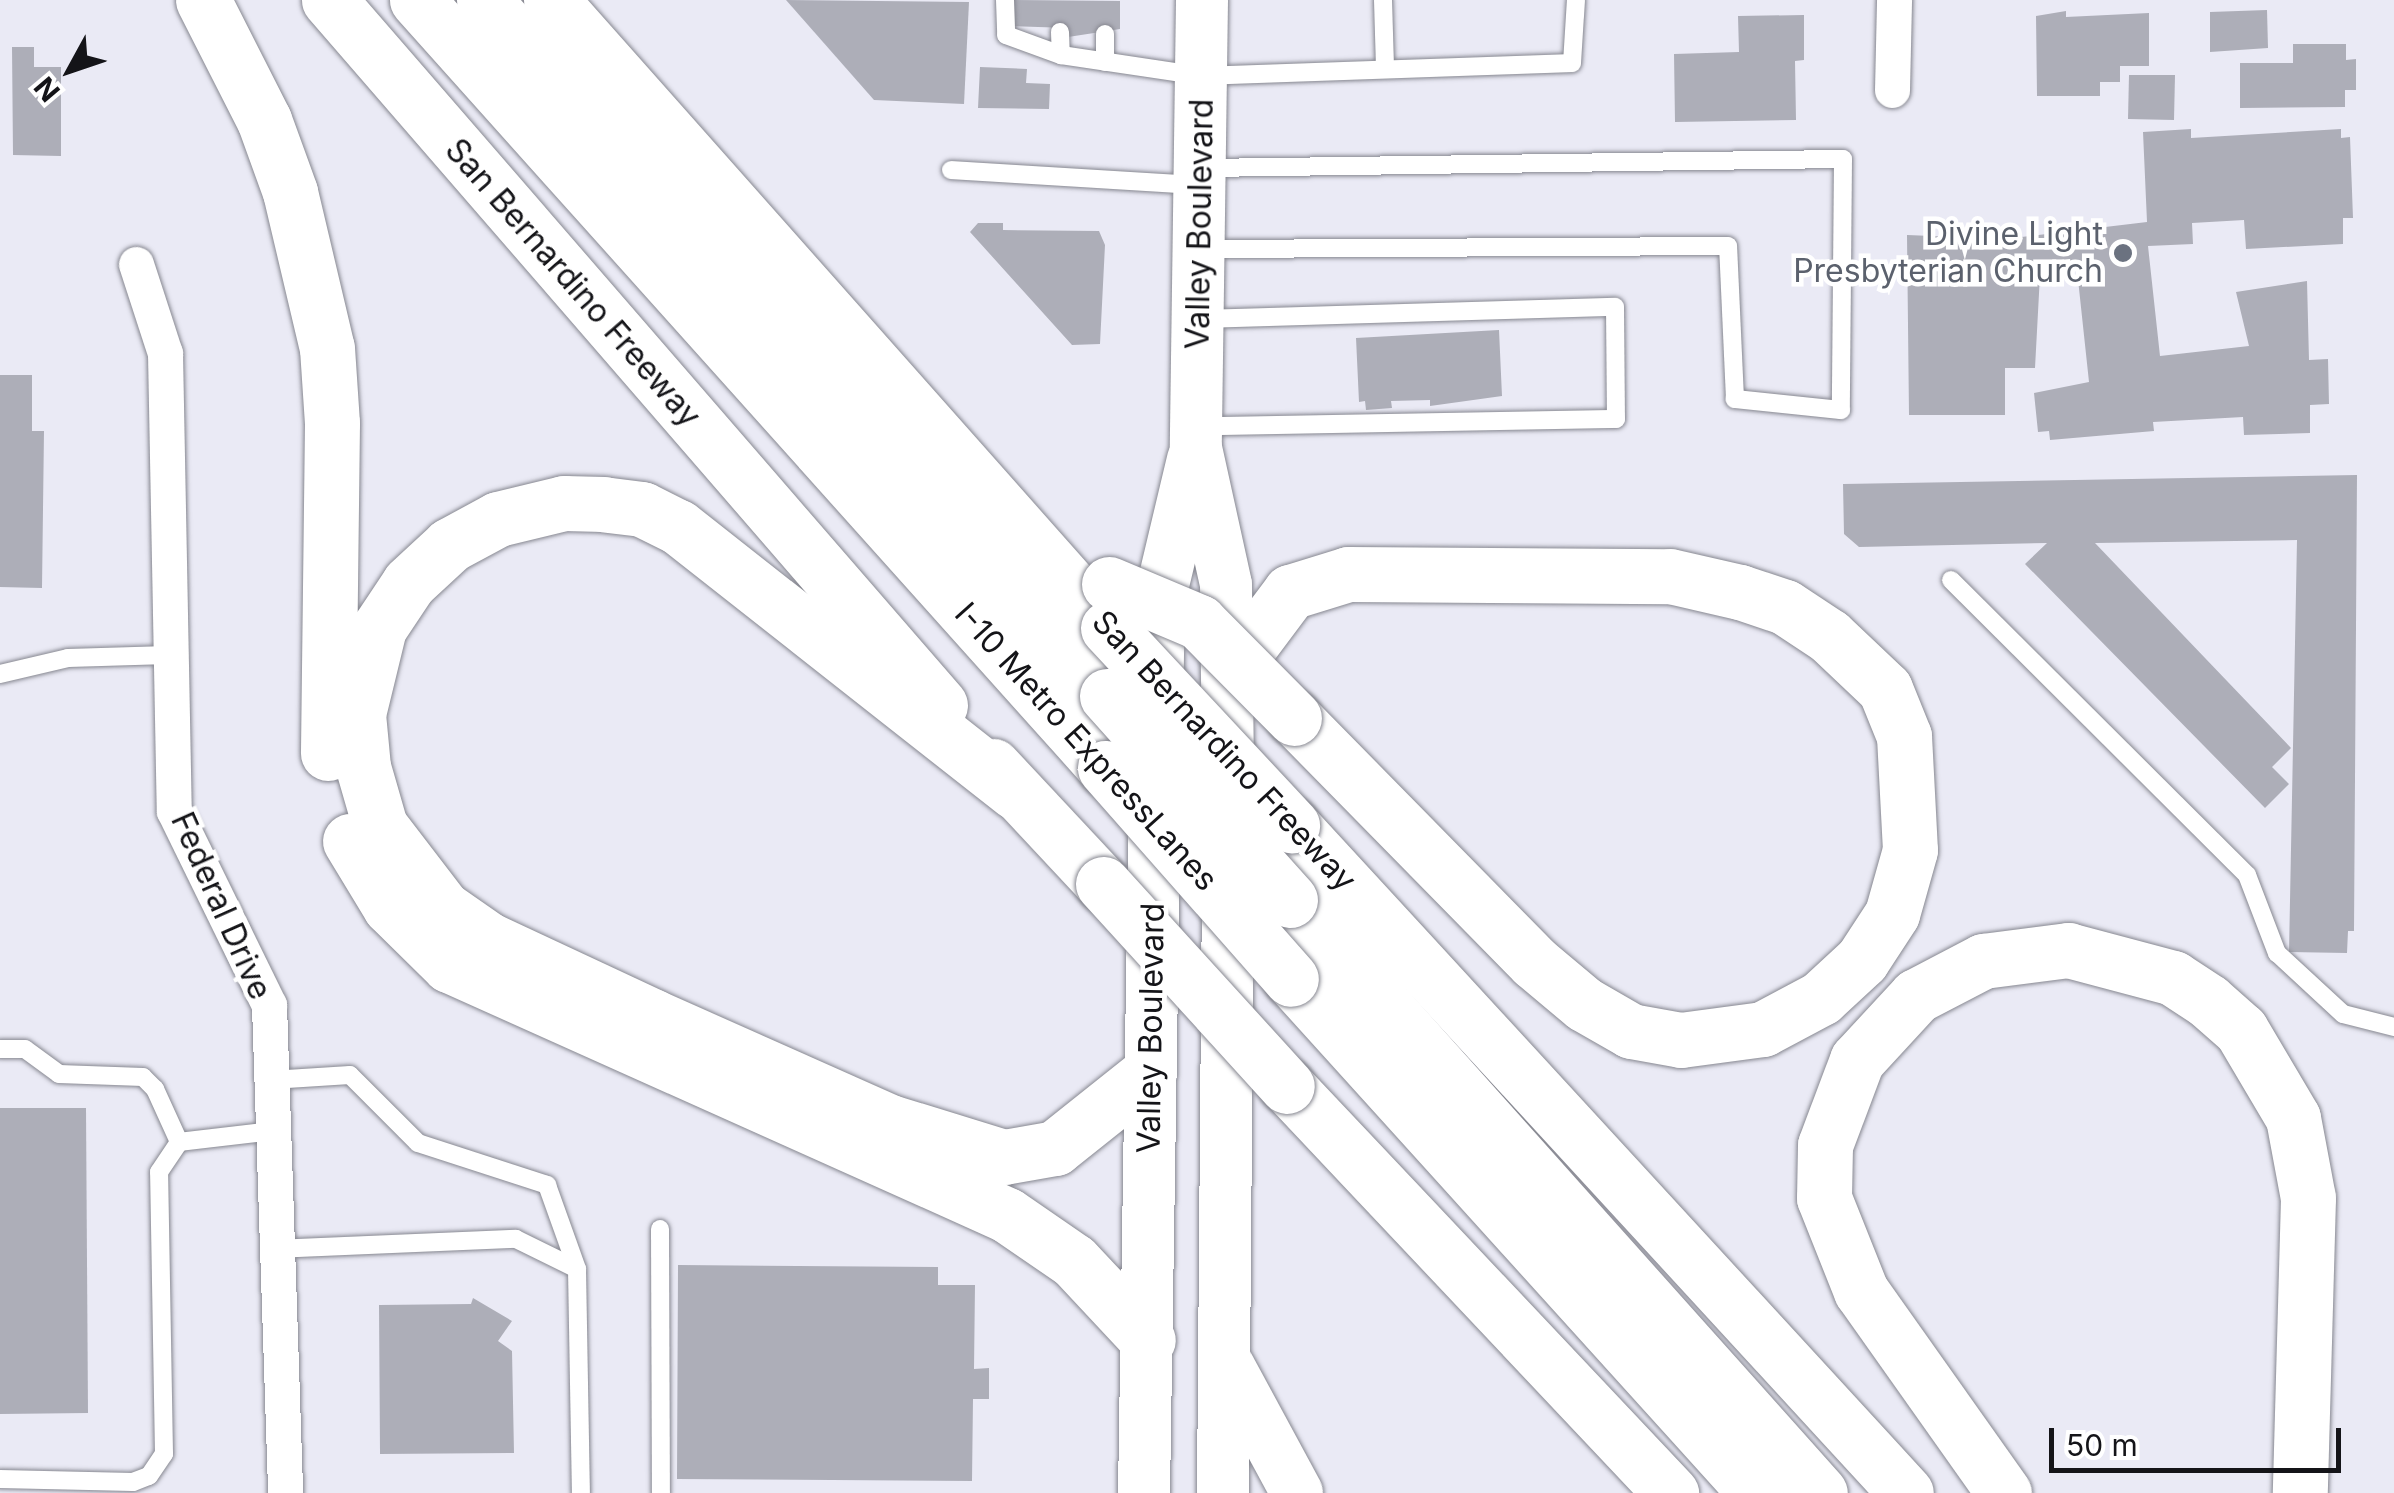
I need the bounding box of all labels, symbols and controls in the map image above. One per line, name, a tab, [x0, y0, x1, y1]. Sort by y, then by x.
north arrow	[20, 20, 120, 120]
text: N	[27, 70, 67, 108]
street label: Valley Boulevard	[1179, 98, 1221, 350]
street label: San Bernardino Freeway	[437, 131, 709, 435]
place label: Divine Light Presbyterian Church	[1793, 216, 2103, 291]
marker: Divine Light Presbyterian Church	[2112, 242, 2134, 264]
street label: I-10 Metro ExpressLanes	[947, 595, 1225, 899]
street label: San Bernardino Freeway	[1084, 603, 1364, 899]
street label: Federal Drive	[163, 807, 279, 1005]
street label: Valley Boulevard	[1130, 902, 1172, 1154]
scale bar	[2054, 1408, 2346, 1470]
text: 50 m	[2066, 1427, 2138, 1463]

